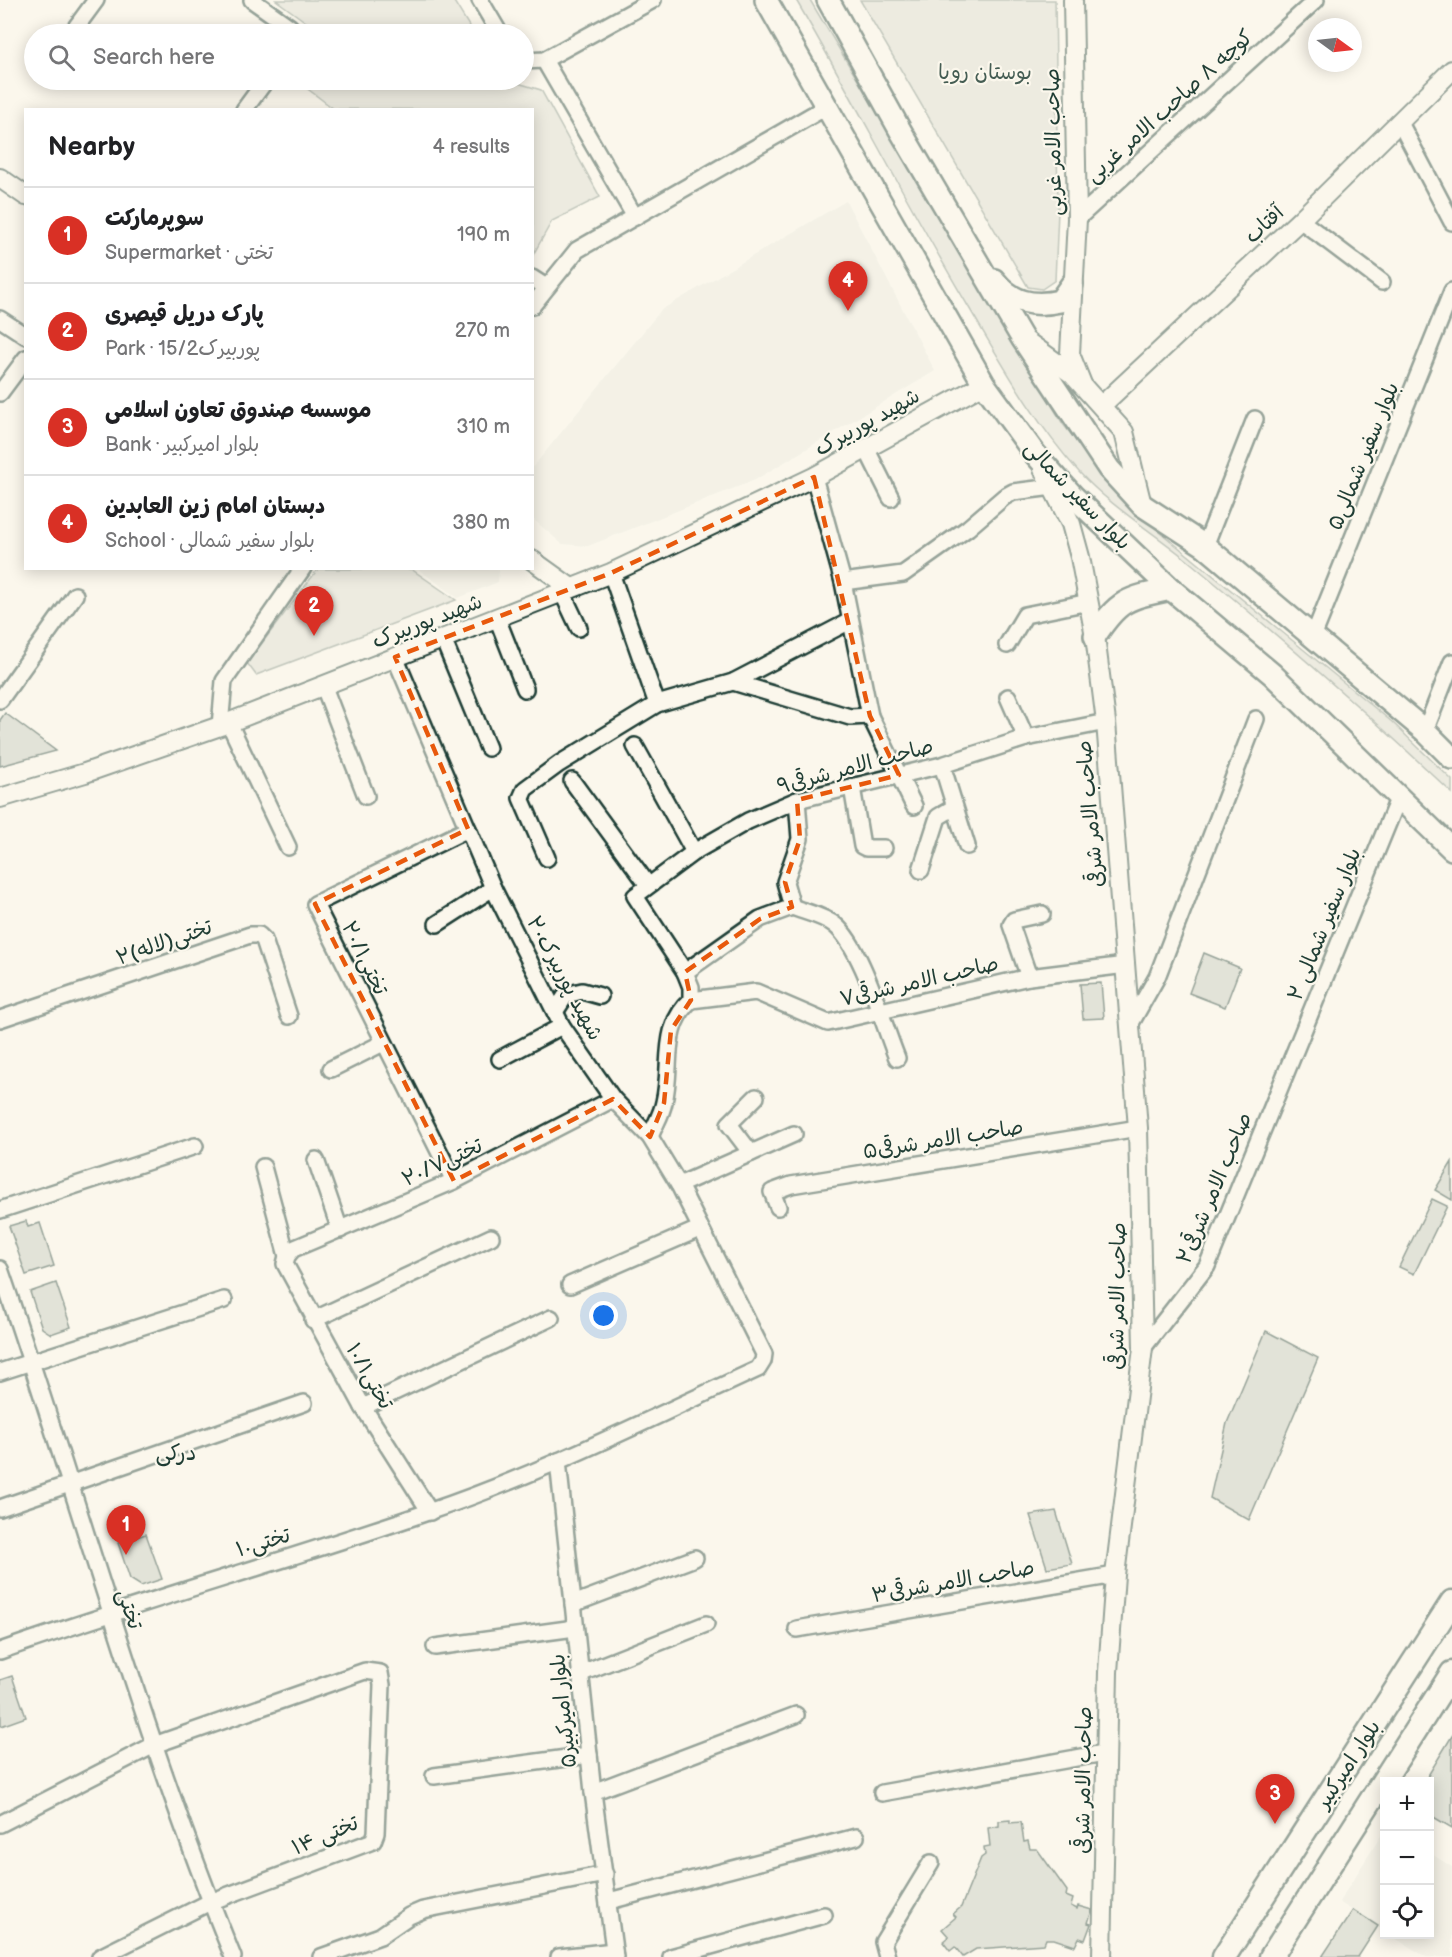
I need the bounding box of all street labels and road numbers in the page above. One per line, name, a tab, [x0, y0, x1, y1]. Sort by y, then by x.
street label: کوچه ۸ صاحب الامر غربی	[1081, 25, 1259, 189]
street label: صاحب الامر غربی	[1040, 68, 1068, 216]
street label: آفتاب	[1240, 200, 1290, 249]
street label: بلوار سفیر شمالی۵	[1322, 379, 1405, 534]
street label: شهید پوربیرک	[810, 383, 924, 462]
street label: بلوار سفیر شمالی	[1018, 435, 1136, 556]
street label: شهید پوربیرک	[368, 589, 486, 654]
street label: صاحب الامر شرقی۹	[774, 733, 936, 799]
street label: صاحب الامر شرقی	[1071, 739, 1109, 889]
street label: بلوار سفیر شمالی ۲	[1282, 844, 1367, 1005]
street label: شهید پوربیرک۲۰	[521, 912, 608, 1045]
street label: ۲تختی(لاله)	[113, 914, 217, 971]
street label: تختی۲۰/۱	[335, 917, 393, 1000]
street label: صاحب الامر شرقی۷	[837, 950, 1001, 1012]
street label: ۲صاحب الامر شرقی	[1170, 1108, 1258, 1268]
street label: صاحب الامر شرقی۵	[861, 1113, 1025, 1165]
street label: تختی۲۰/۷	[398, 1133, 488, 1193]
street label: صاحب الامر شرقی	[1103, 1222, 1131, 1370]
street label: تختی۱۰/۱	[340, 1339, 399, 1415]
street label: تختی۱۰	[233, 1522, 294, 1563]
street label: صاحب الامر شرقی۳	[870, 1554, 1036, 1608]
street label: تختی	[110, 1586, 148, 1634]
street label: بلوار امیرکبیر۵	[545, 1653, 582, 1769]
street label: صاحب الامر شرقی	[1069, 1706, 1097, 1854]
street label: بلوار امیرکبیر	[1310, 1715, 1386, 1815]
street label: تختی ۱۴	[288, 1810, 363, 1862]

